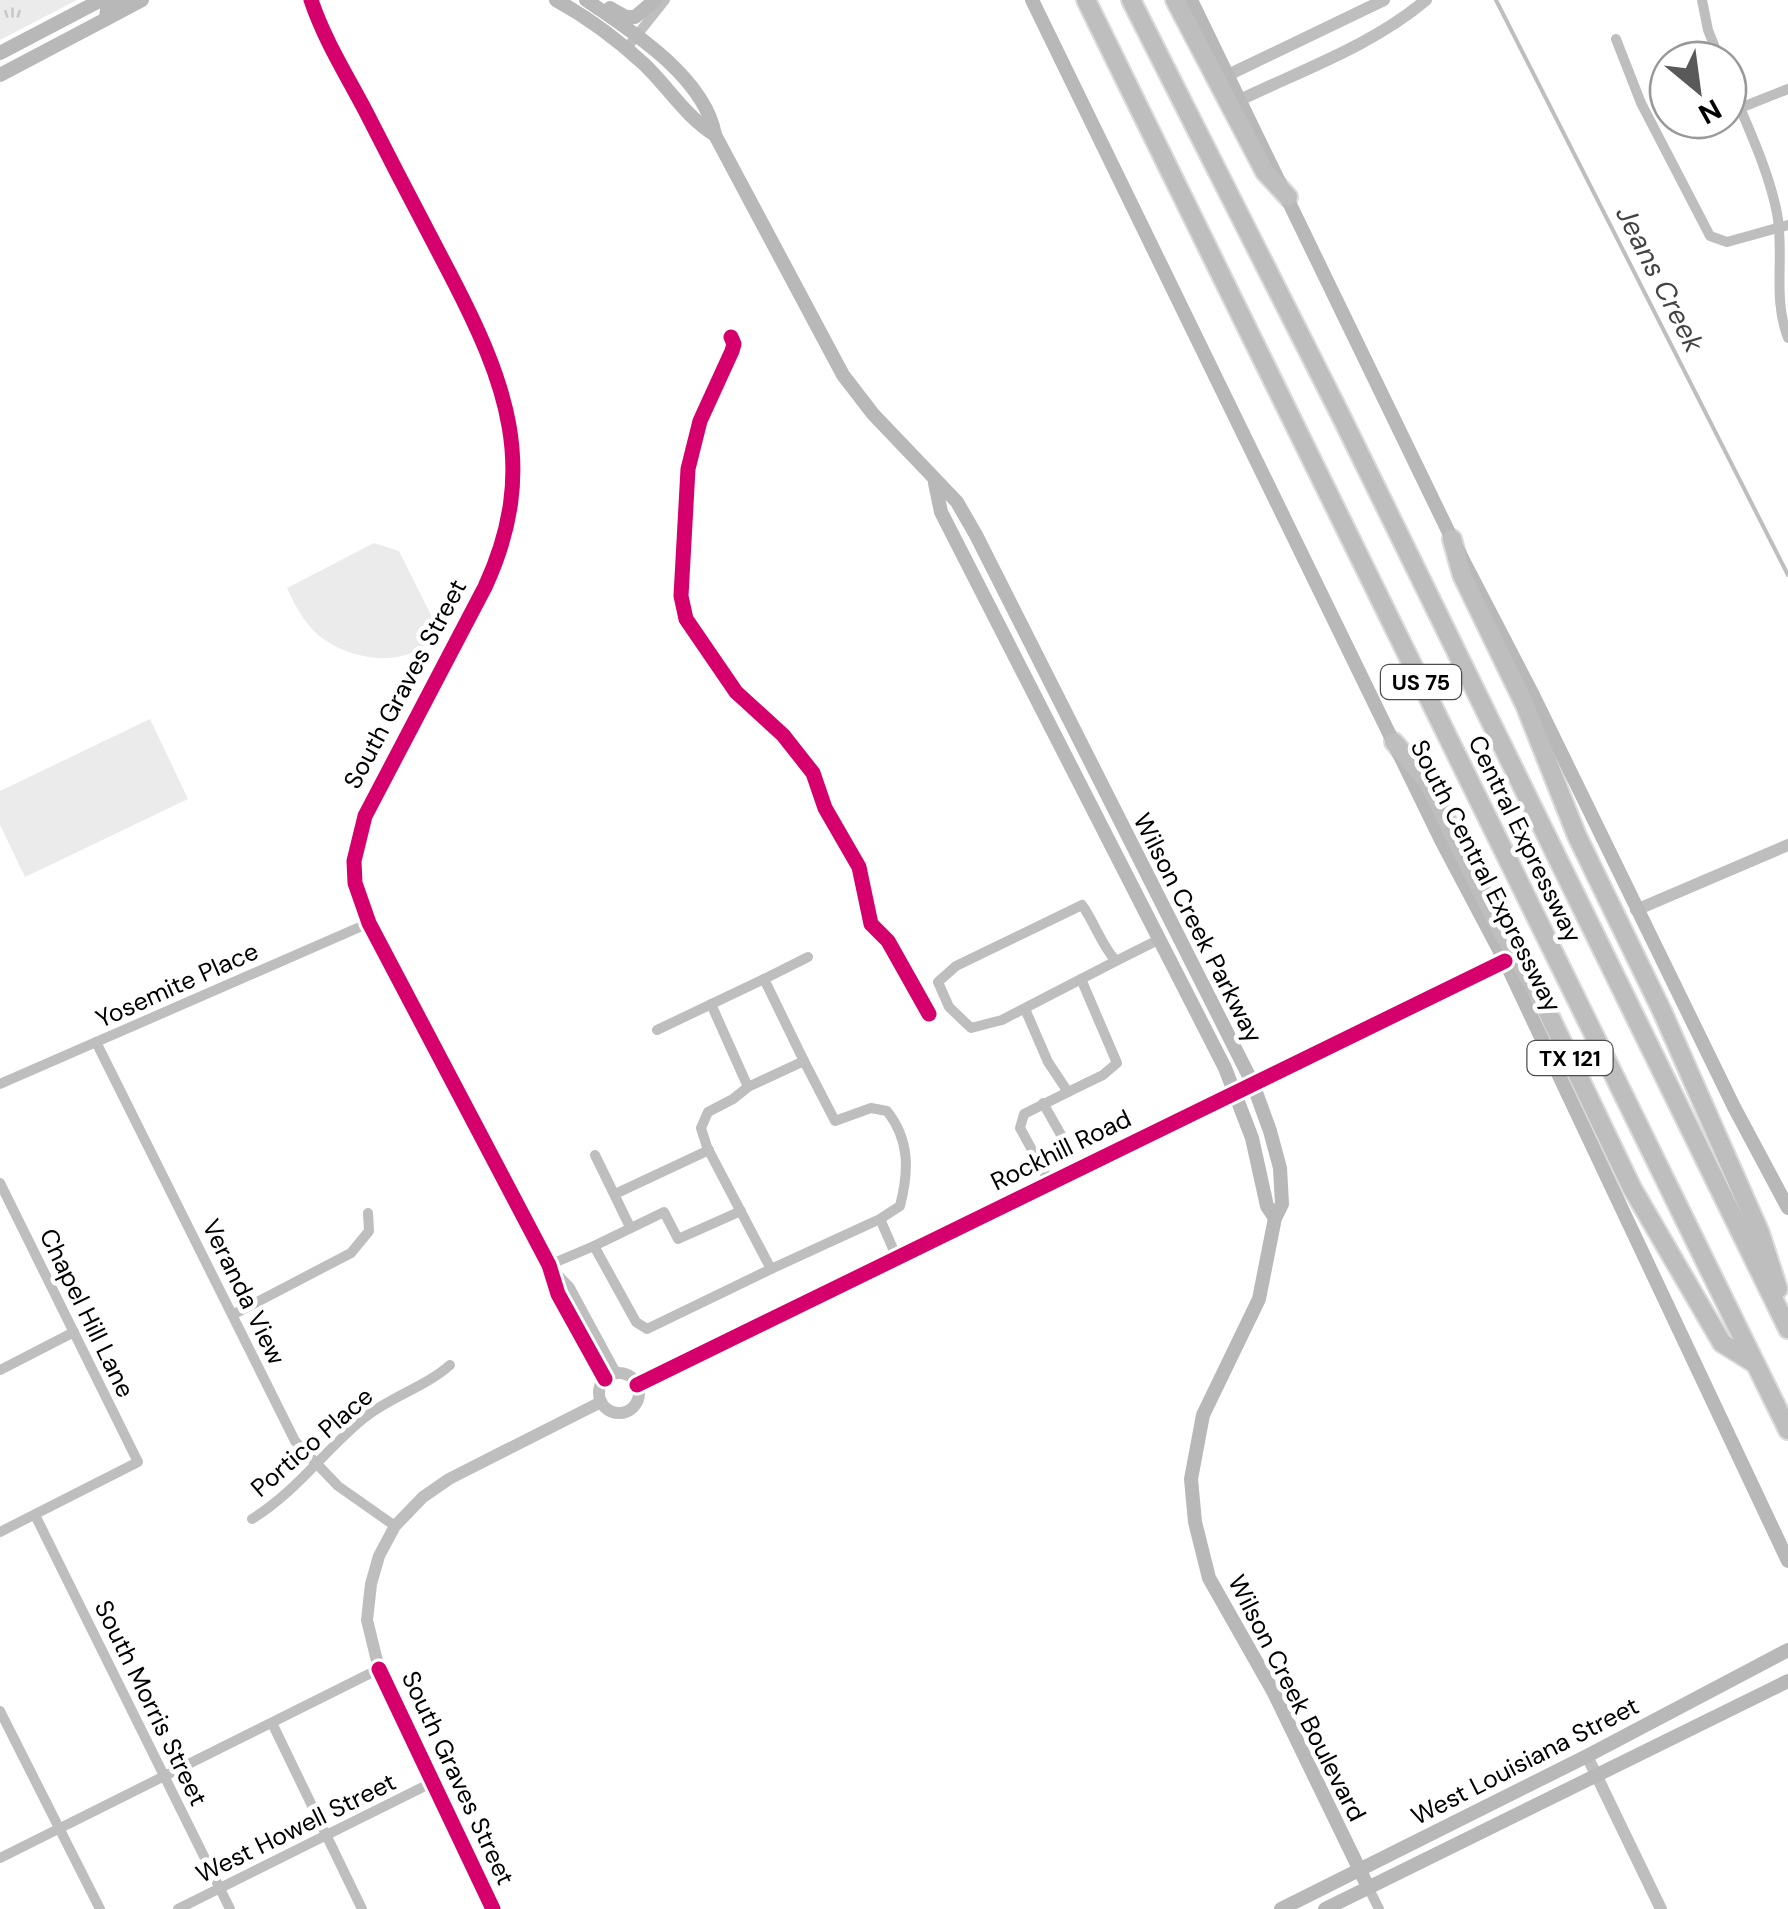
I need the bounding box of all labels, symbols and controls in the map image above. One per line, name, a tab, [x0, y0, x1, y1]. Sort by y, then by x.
north arrow	[1648, 40, 1748, 140]
text: N	[1692, 90, 1728, 133]
water label: Jeans Creek	[1607, 200, 1713, 359]
street label: South Graves Street	[336, 574, 474, 794]
road number: US 75	[1381, 665, 1461, 699]
street label: Central Expressway	[1460, 730, 1590, 948]
street label: South Central Expressway	[1403, 734, 1569, 1018]
street label: Wilson Creek Parkway	[1126, 808, 1270, 1049]
street label: Yosemite Place	[91, 934, 263, 1036]
road number: TX 121	[1528, 1041, 1612, 1075]
street label: Rockhill Road	[985, 1102, 1137, 1198]
street label: Veranda View	[195, 1214, 293, 1370]
street label: Chapel Hill Lane	[32, 1223, 142, 1403]
street label: Portico Place	[244, 1380, 380, 1504]
street label: Wilson Creek Boulevard	[1220, 1569, 1374, 1827]
street label: South Morris Street	[87, 1595, 215, 1811]
street label: South Graves Street	[394, 1666, 522, 1890]
street label: West Louisiana Street	[1406, 1689, 1644, 1833]
street label: West Howell Street	[191, 1765, 401, 1891]

